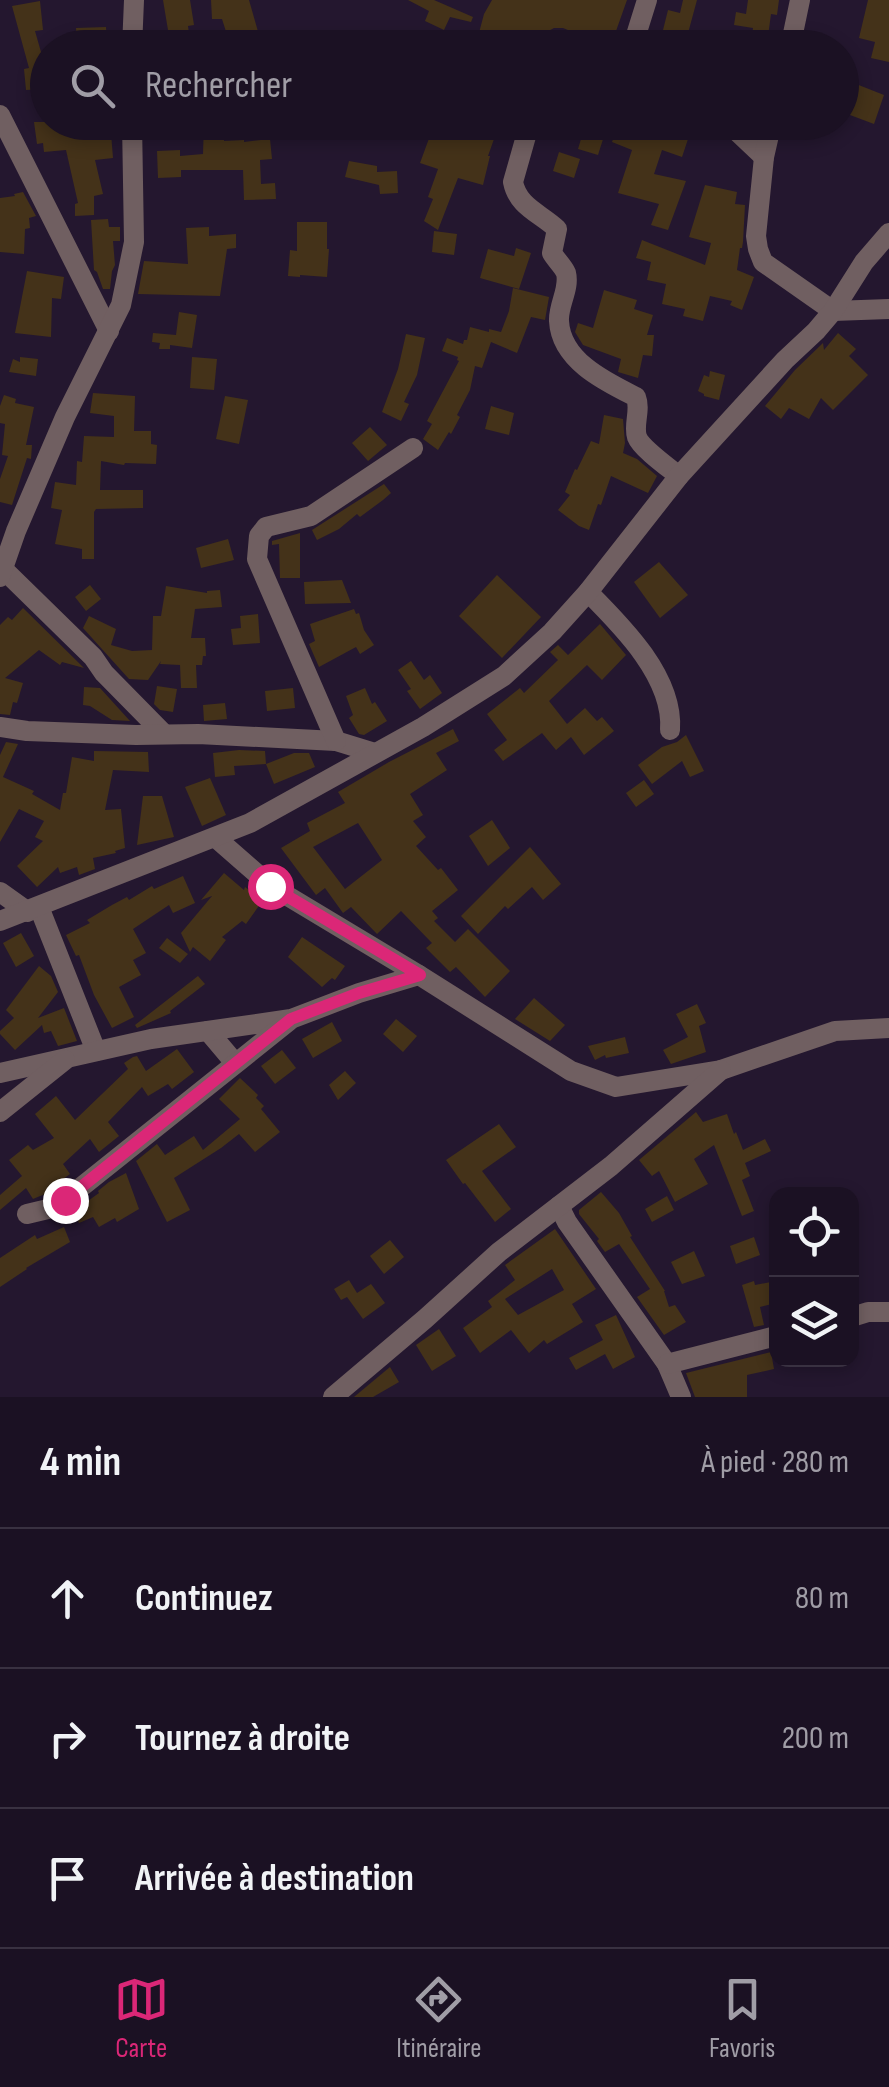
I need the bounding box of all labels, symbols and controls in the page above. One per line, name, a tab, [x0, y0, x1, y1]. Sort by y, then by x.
search box	[30, 30, 859, 140]
icon: search	[65, 58, 120, 113]
text: Rechercher	[145, 63, 292, 108]
route start	[248, 864, 294, 910]
route end	[43, 1178, 89, 1224]
map controls	[769, 1187, 859, 1367]
button: locate	[769, 1187, 859, 1277]
button: layers	[769, 1277, 859, 1367]
text: 4 min	[40, 1437, 121, 1488]
text: À pied · 280 m	[701, 1443, 849, 1482]
icon: ahead	[40, 1571, 95, 1626]
text: Continuez	[135, 1576, 273, 1621]
text: 80 m	[795, 1579, 849, 1618]
icon: right	[40, 1711, 95, 1766]
text: Tournez à droite	[135, 1716, 350, 1761]
text: 200 m	[782, 1719, 849, 1758]
icon: arrive	[40, 1851, 95, 1906]
text: Arrivée à destination	[135, 1856, 414, 1901]
tab: Carte	[114, 1972, 169, 2065]
tab: Itinéraire	[396, 1972, 481, 2065]
tab: Favoris	[709, 1972, 775, 2065]

